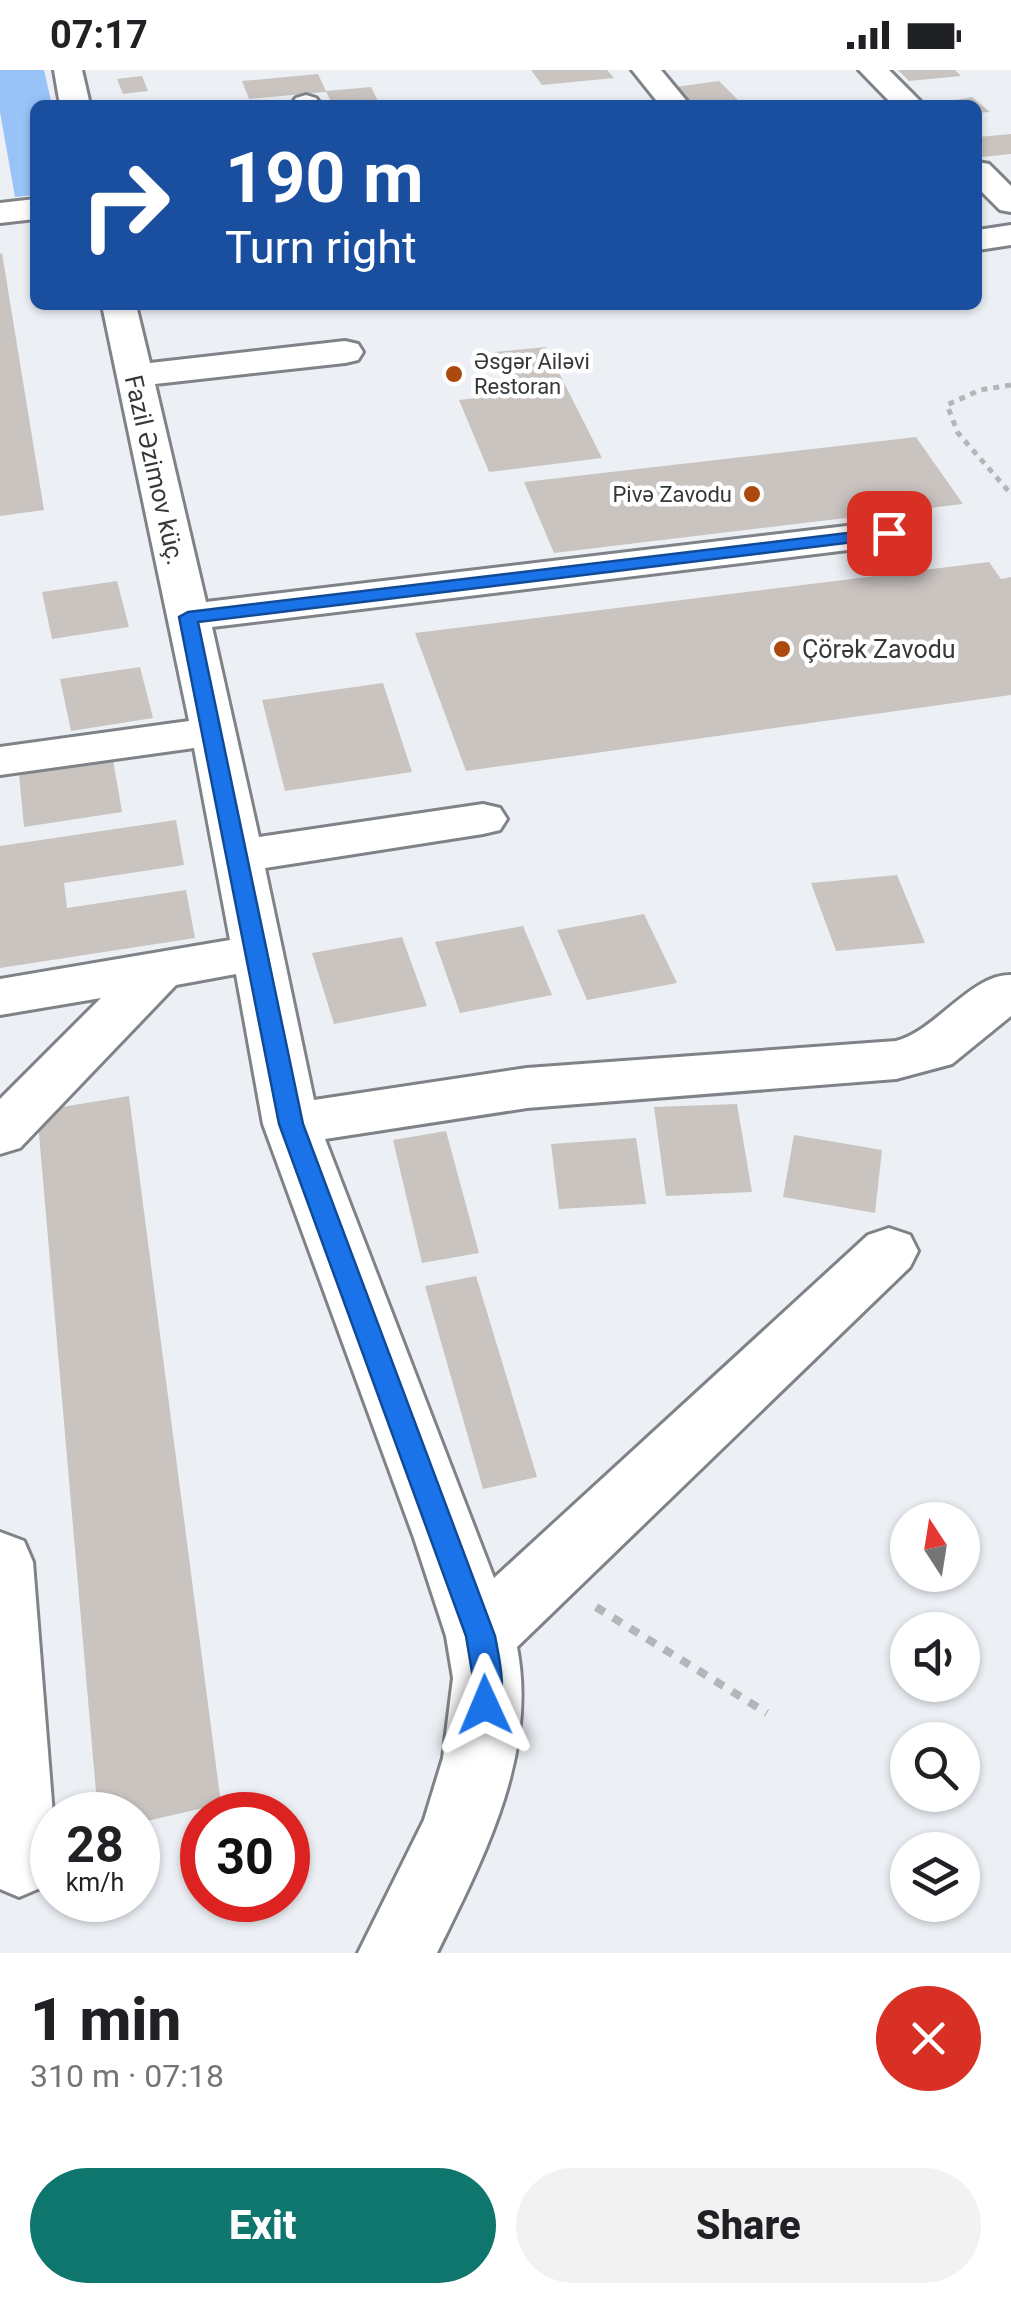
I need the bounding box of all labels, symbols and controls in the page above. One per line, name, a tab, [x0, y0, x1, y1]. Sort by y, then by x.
text: 07:17	[50, 13, 148, 57]
text: 190 m	[225, 137, 424, 219]
icon: right	[60, 140, 190, 270]
text: Turn right	[225, 221, 417, 274]
place label: Əsgər Ailəvi Restoran	[474, 349, 590, 399]
marker: Əsgər Ailəvi Restoran	[443, 363, 465, 385]
street label: Fazil Əzimov küç.	[119, 372, 190, 568]
place label: Pivə Zavodu	[612, 482, 732, 507]
marker: Pivə Zavodu	[741, 483, 763, 505]
pin	[847, 491, 932, 576]
icon: arrive	[862, 506, 917, 561]
place label: Çörək Zavodu	[802, 635, 956, 664]
marker: Çörək Zavodu	[771, 638, 793, 660]
north arrow	[890, 1502, 980, 1592]
map controls	[890, 1502, 980, 1922]
button: sound	[890, 1612, 980, 1702]
position arrow	[433, 1653, 537, 1757]
button: search	[890, 1722, 980, 1812]
speed limit sign: 30	[180, 1792, 310, 1922]
text: 28	[66, 1816, 124, 1874]
button: layers	[890, 1832, 980, 1922]
text: km/h	[66, 1868, 124, 1897]
text: 1 min	[30, 1984, 181, 2055]
button: close	[876, 1986, 981, 2091]
text: 310 m · 07:18	[30, 2057, 224, 2095]
button: Exit	[30, 2168, 496, 2283]
button: Share	[516, 2168, 981, 2283]

